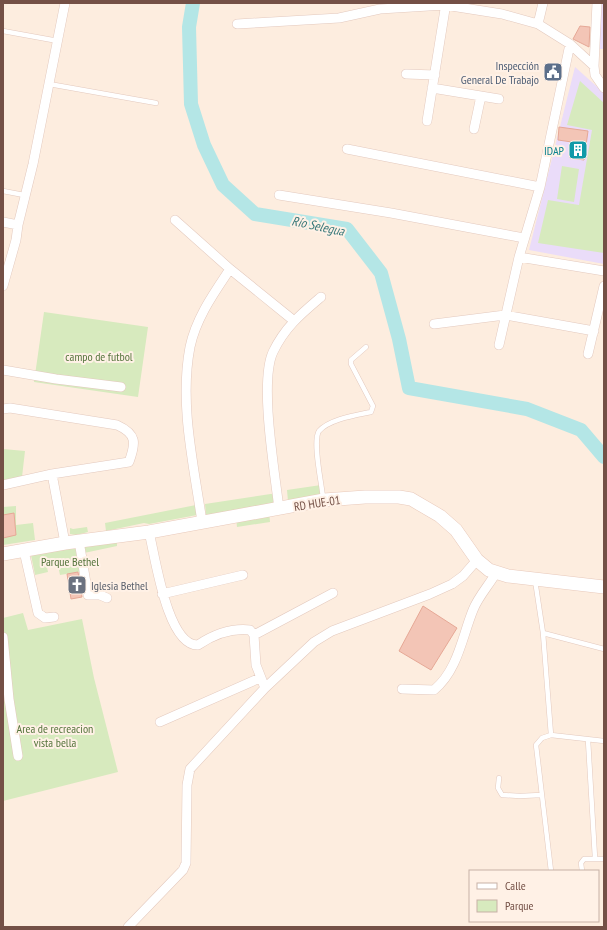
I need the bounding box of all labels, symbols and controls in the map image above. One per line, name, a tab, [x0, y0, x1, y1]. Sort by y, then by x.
place label: Inspección General De Trabajo	[461, 58, 539, 87]
public building icon: Inspección General De Trabajo	[542, 61, 564, 83]
building icon: IDAP	[567, 139, 589, 161]
place label: IDAP	[544, 143, 565, 158]
water label: Río Selegua	[290, 212, 347, 240]
park label: campo de futbol	[65, 349, 133, 364]
street label: RD HUE-01	[293, 492, 341, 514]
park label: Parque Bethel	[41, 554, 99, 569]
church icon: Iglesia Bethel	[66, 574, 88, 596]
place label: Iglesia Bethel	[91, 578, 148, 593]
park label: Area de recreacion vista bella	[17, 721, 93, 750]
legend	[469, 870, 599, 922]
text: Calle	[505, 878, 526, 893]
text: Parque	[505, 898, 534, 913]

